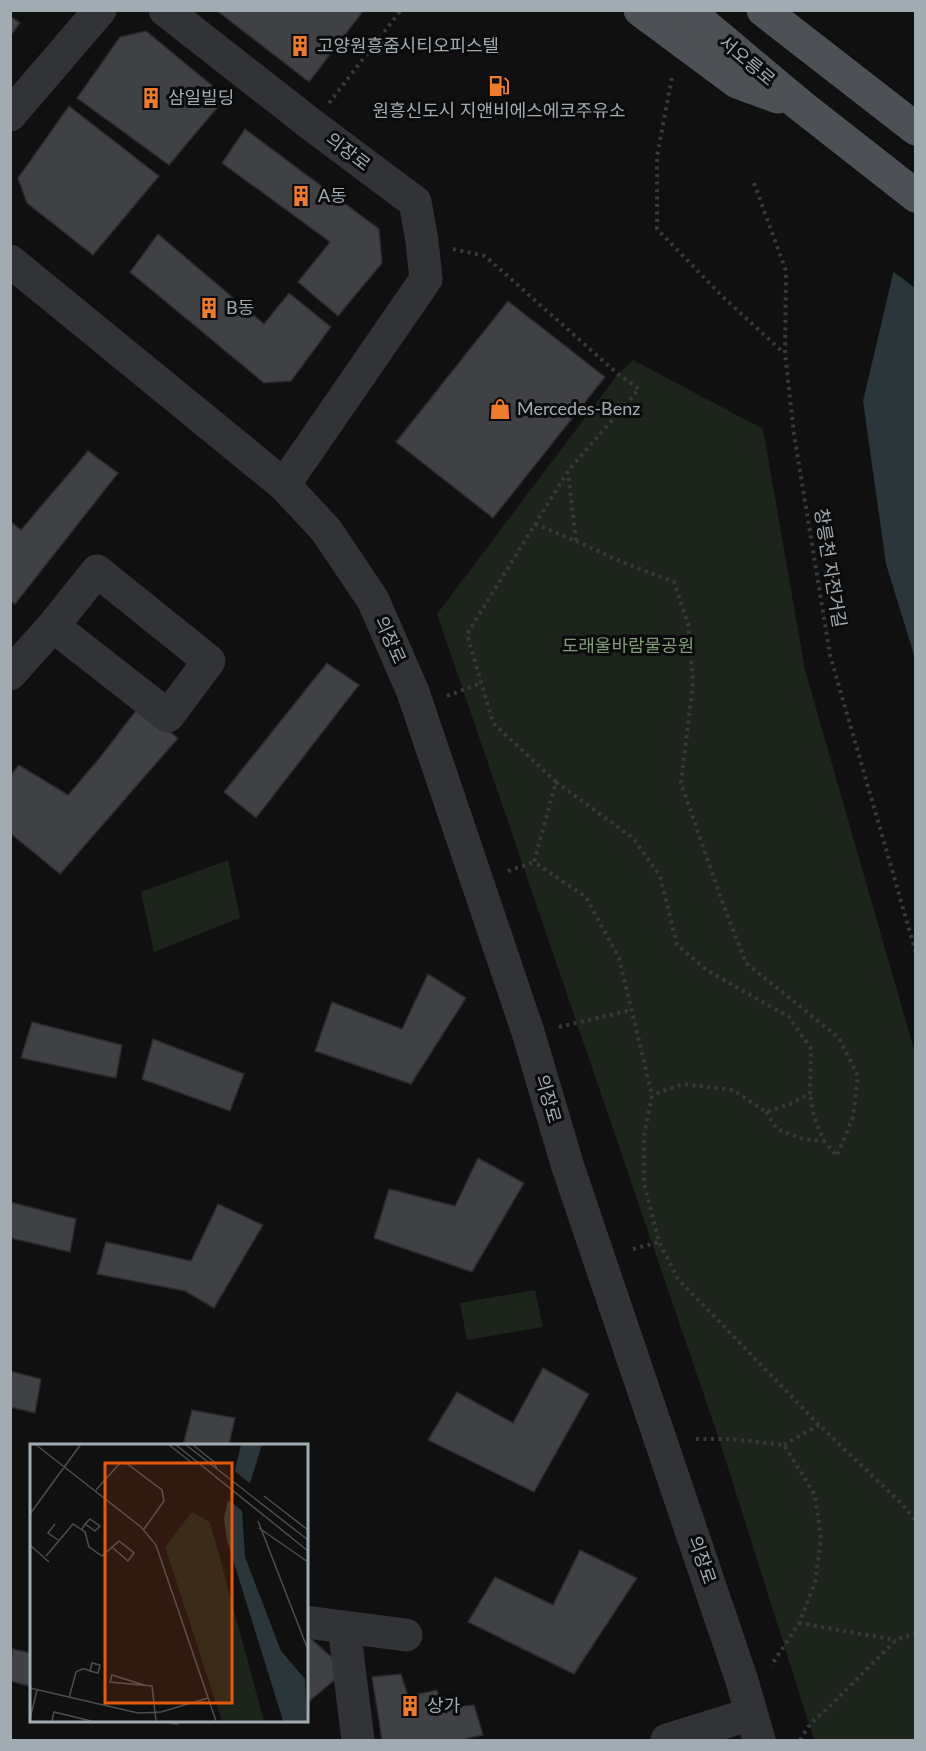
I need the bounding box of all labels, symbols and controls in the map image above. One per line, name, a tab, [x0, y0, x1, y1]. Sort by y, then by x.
street label: 서오릉로	[715, 31, 780, 90]
building icon: 고양원흥줌시티오피스텔	[288, 34, 312, 58]
place label: 고양원흥줌시티오피스텔	[317, 34, 499, 56]
fuel station icon: 원흥신도시 지앤비에스에코주유소	[487, 74, 511, 98]
building icon: 삼일빌딩	[139, 86, 163, 110]
place label: 삼일빌딩	[168, 86, 234, 108]
place label: 원흥신도시 지앤비에스에코주유소	[372, 99, 626, 121]
street label: 의장로	[322, 127, 375, 175]
building icon: A동	[289, 184, 313, 208]
place label: A동	[318, 184, 347, 206]
building icon: B동	[197, 296, 221, 320]
place label: B동	[226, 296, 254, 318]
shop icon: Mercedes-Benz	[488, 397, 512, 421]
place label: Mercedes-Benz	[517, 397, 640, 419]
street label: 창릉천 자전거길	[811, 507, 851, 629]
street label: 의장로	[371, 612, 411, 667]
park label: 도래울바람물공원	[562, 634, 694, 656]
street label: 의장로	[532, 1072, 566, 1126]
inset map	[30, 1444, 308, 1721]
street label: 의장로	[684, 1533, 721, 1587]
building icon: 상가	[398, 1694, 422, 1718]
place label: 상가	[427, 1694, 461, 1716]

